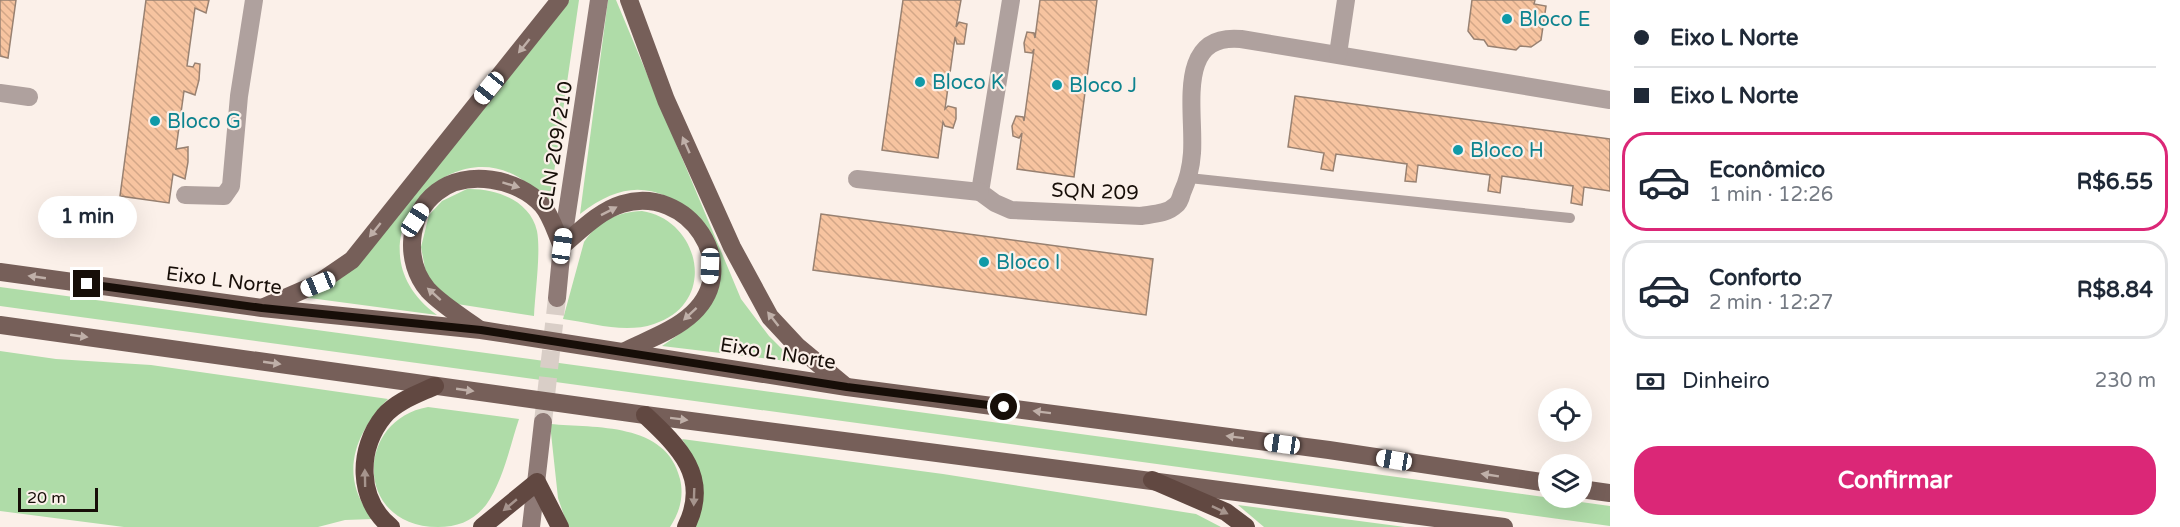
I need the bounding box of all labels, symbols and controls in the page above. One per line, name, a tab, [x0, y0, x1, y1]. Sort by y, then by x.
place label: Bloco E	[1519, 8, 1591, 32]
marker: Bloco E	[1500, 12, 1514, 26]
text: Eixo L Norte	[1670, 25, 1798, 51]
one-way arrow	[518, 38, 530, 53]
car	[471, 68, 507, 108]
place label: Bloco K	[932, 71, 1004, 95]
place label: Bloco J	[1069, 74, 1137, 98]
marker: Bloco K	[913, 75, 927, 89]
marker: Bloco J	[1050, 78, 1064, 92]
street label: CLN 209/210	[534, 80, 578, 213]
text: Eixo L Norte	[1670, 83, 1798, 109]
place label: Bloco G	[167, 110, 241, 134]
marker: Bloco G	[148, 114, 162, 128]
one-way arrow	[681, 136, 691, 154]
place label: Bloco H	[1470, 139, 1544, 163]
marker: Bloco H	[1451, 143, 1465, 157]
icon: car	[1637, 155, 1691, 209]
text: Econômico	[1709, 157, 1825, 183]
text: R$6.55	[2077, 169, 2153, 195]
street label: SQN 209	[1051, 178, 1139, 206]
one-way arrow	[502, 181, 520, 190]
text: 1 min · 12:26	[1709, 183, 1833, 207]
callout: 1 min	[38, 197, 136, 239]
car	[398, 200, 432, 240]
text: 1 min	[61, 205, 114, 229]
one-way arrow	[601, 206, 618, 216]
one-way arrow	[370, 223, 382, 238]
car	[551, 227, 573, 265]
car	[700, 248, 720, 284]
place label: Bloco I	[996, 251, 1061, 275]
marker: Bloco I	[977, 255, 991, 269]
street label: Eixo L Norte	[164, 262, 283, 300]
icon: car	[1637, 263, 1691, 317]
text: Conforto	[1709, 265, 1802, 291]
car	[298, 269, 338, 299]
route end	[73, 270, 100, 297]
one-way arrow	[27, 273, 46, 282]
text: R$8.84	[2077, 277, 2153, 303]
one-way arrow	[427, 287, 442, 301]
text: 2 min · 12:27	[1709, 291, 1833, 315]
one-way arrow	[682, 307, 697, 321]
one-way arrow	[767, 312, 779, 328]
one-way arrow	[69, 331, 88, 340]
street label: Eixo L Norte	[718, 333, 837, 375]
one-way arrow	[262, 358, 281, 367]
icon: cash	[1634, 365, 1667, 398]
text: Dinheiro	[1682, 368, 1770, 394]
text: 230 m	[2095, 369, 2156, 393]
one-way arrow	[456, 385, 475, 394]
map controls	[1538, 388, 1592, 508]
button: locate	[1538, 388, 1592, 442]
route start	[990, 393, 1017, 420]
one-way arrow	[1032, 408, 1051, 417]
one-way arrow	[670, 415, 689, 424]
one-way arrow	[1225, 433, 1244, 442]
car	[1263, 433, 1301, 455]
button: Confirmar	[1634, 446, 2156, 515]
car	[1375, 448, 1413, 472]
button: layers	[1538, 454, 1592, 508]
one-way arrow	[360, 468, 370, 487]
one-way arrow	[1481, 470, 1500, 479]
scale bar	[18, 485, 98, 512]
one-way arrow	[690, 487, 699, 506]
text: 20 m	[27, 488, 66, 508]
one-way arrow	[502, 498, 518, 511]
one-way arrow	[1211, 505, 1228, 514]

